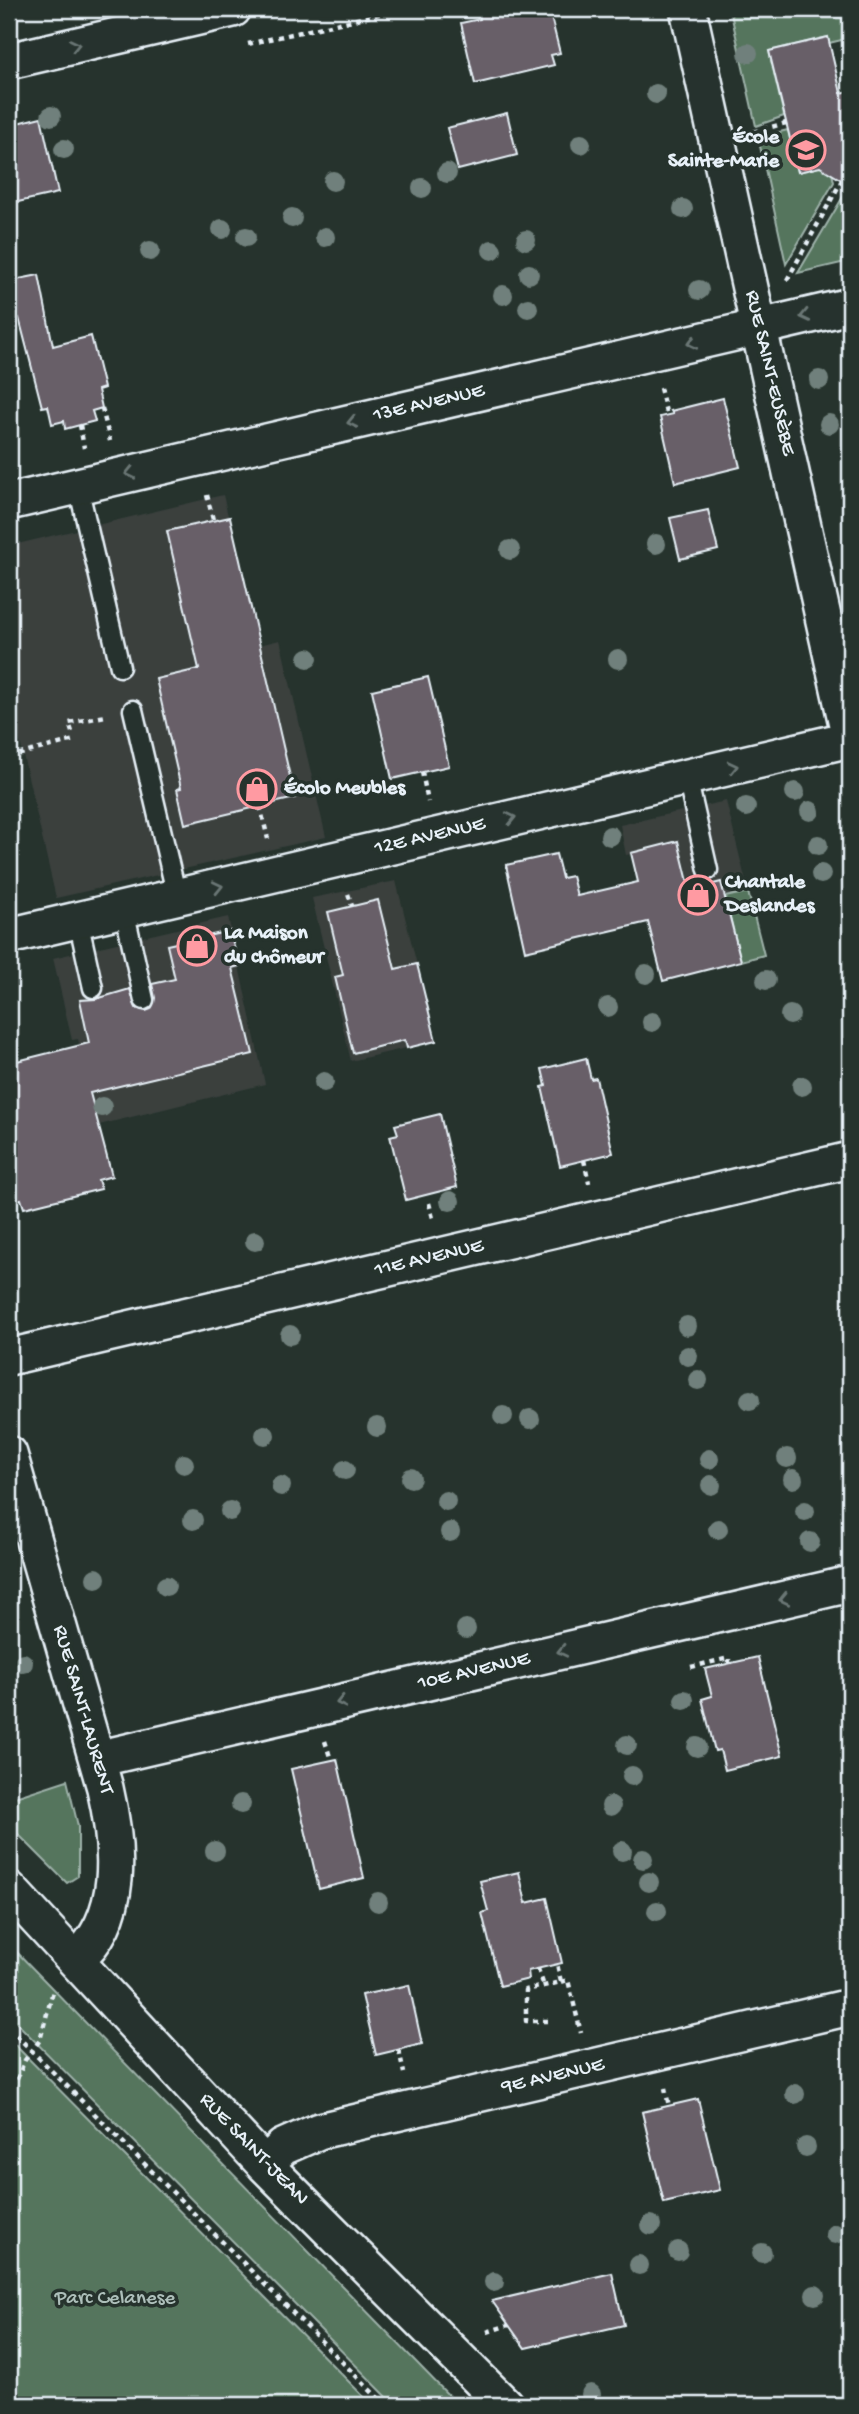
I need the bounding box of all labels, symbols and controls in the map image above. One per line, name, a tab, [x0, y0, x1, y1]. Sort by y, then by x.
one-way arrow	[69, 39, 81, 54]
place label: École Sainte-Marie	[668, 126, 780, 175]
school or university icon: École Sainte-Marie	[785, 129, 827, 171]
street label: RUE SAINT-EUSÈBE	[738, 288, 800, 459]
one-way arrow	[799, 308, 811, 323]
one-way arrow	[687, 334, 699, 349]
street label: 13E AVENUE	[370, 379, 488, 429]
one-way arrow	[346, 414, 358, 428]
one-way arrow	[124, 465, 136, 480]
one-way arrow	[727, 760, 739, 775]
shop icon: Écolo Meubles	[236, 768, 278, 810]
place label: Écolo Meubles	[284, 777, 406, 802]
street label: 12E AVENUE	[371, 812, 489, 862]
one-way arrow	[505, 812, 517, 827]
place label: Chantale Deslandes	[723, 871, 816, 920]
shop icon: Chantale Deslandes	[677, 874, 719, 916]
one-way arrow	[212, 881, 224, 895]
place label: La Maison du chômeur	[224, 922, 326, 971]
shop icon: La Maison du chômeur	[176, 925, 218, 967]
street label: 11E AVENUE	[371, 1234, 487, 1284]
one-way arrow	[778, 1591, 790, 1605]
street label: RUE SAINT-LAURENT	[46, 1623, 118, 1798]
one-way arrow	[556, 1643, 568, 1657]
street label: 10E AVENUE	[414, 1647, 533, 1697]
one-way arrow	[335, 1694, 347, 1709]
street label: 9E AVENUE	[498, 2053, 608, 2101]
street label: RUE SAINT-JEAN	[193, 2088, 313, 2212]
park label: Parc Celanese	[54, 2287, 176, 2312]

